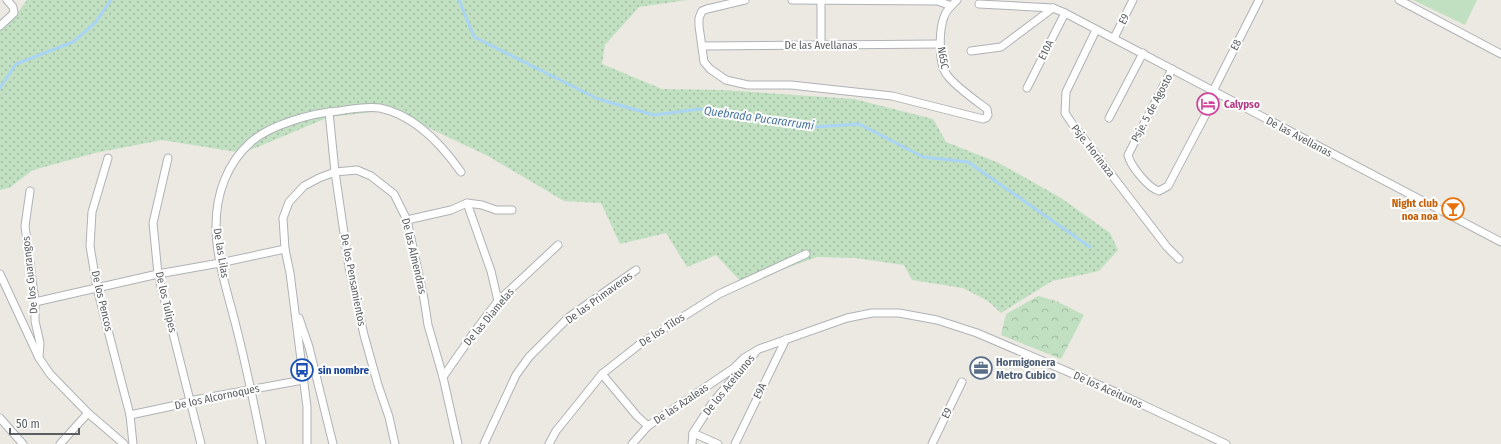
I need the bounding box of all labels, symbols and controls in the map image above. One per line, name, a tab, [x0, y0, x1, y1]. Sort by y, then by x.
street label: E9	[1116, 12, 1132, 26]
street label: E8	[1228, 37, 1244, 53]
street label: E10A	[1036, 38, 1057, 62]
street label: De las Avellanas	[785, 39, 858, 52]
street label: N65C	[935, 46, 951, 71]
street label: Psje. 5 de Agosto	[1129, 72, 1175, 144]
hotel icon: Calypso	[1195, 91, 1221, 117]
place label: Calypso	[1224, 98, 1260, 111]
water label: Quebrada Pucararrumi	[703, 103, 815, 133]
street label: De las Avellanas	[1264, 114, 1334, 160]
street label: Psje. Horinaza	[1068, 122, 1118, 180]
bar icon: Night club noa noa	[1440, 196, 1466, 222]
place label: Night club noa noa	[1392, 197, 1439, 223]
street label: De las Almendras	[399, 217, 429, 296]
street label: De las Lilas	[211, 227, 231, 279]
street label: De los Pensamientos	[338, 233, 368, 327]
street label: De los Guarangos	[19, 235, 41, 314]
street label: De los Pencos	[89, 269, 115, 333]
street label: De las Primaveras	[563, 269, 635, 327]
street label: De los Tulipes	[153, 270, 179, 334]
street label: De las Diamelas	[461, 285, 517, 348]
street label: De los Tilos	[637, 310, 687, 349]
street label: De los Aceitunos	[701, 352, 758, 418]
office icon: Hormigonera Metro Cubico	[968, 355, 994, 381]
place label: Hormigonera Metro Cubico	[996, 356, 1056, 382]
bus stop icon: sin nombre	[289, 357, 315, 383]
place label: sin nombre	[318, 364, 369, 377]
street label: De los Aceitunos	[1071, 369, 1145, 411]
street label: De las Azaleas	[651, 381, 711, 427]
street label: E9A	[751, 381, 769, 401]
street label: De los Alcornoques	[173, 382, 261, 412]
street label: E9	[939, 406, 955, 420]
scale bar	[10, 410, 79, 436]
text: 50 m	[16, 417, 40, 431]

